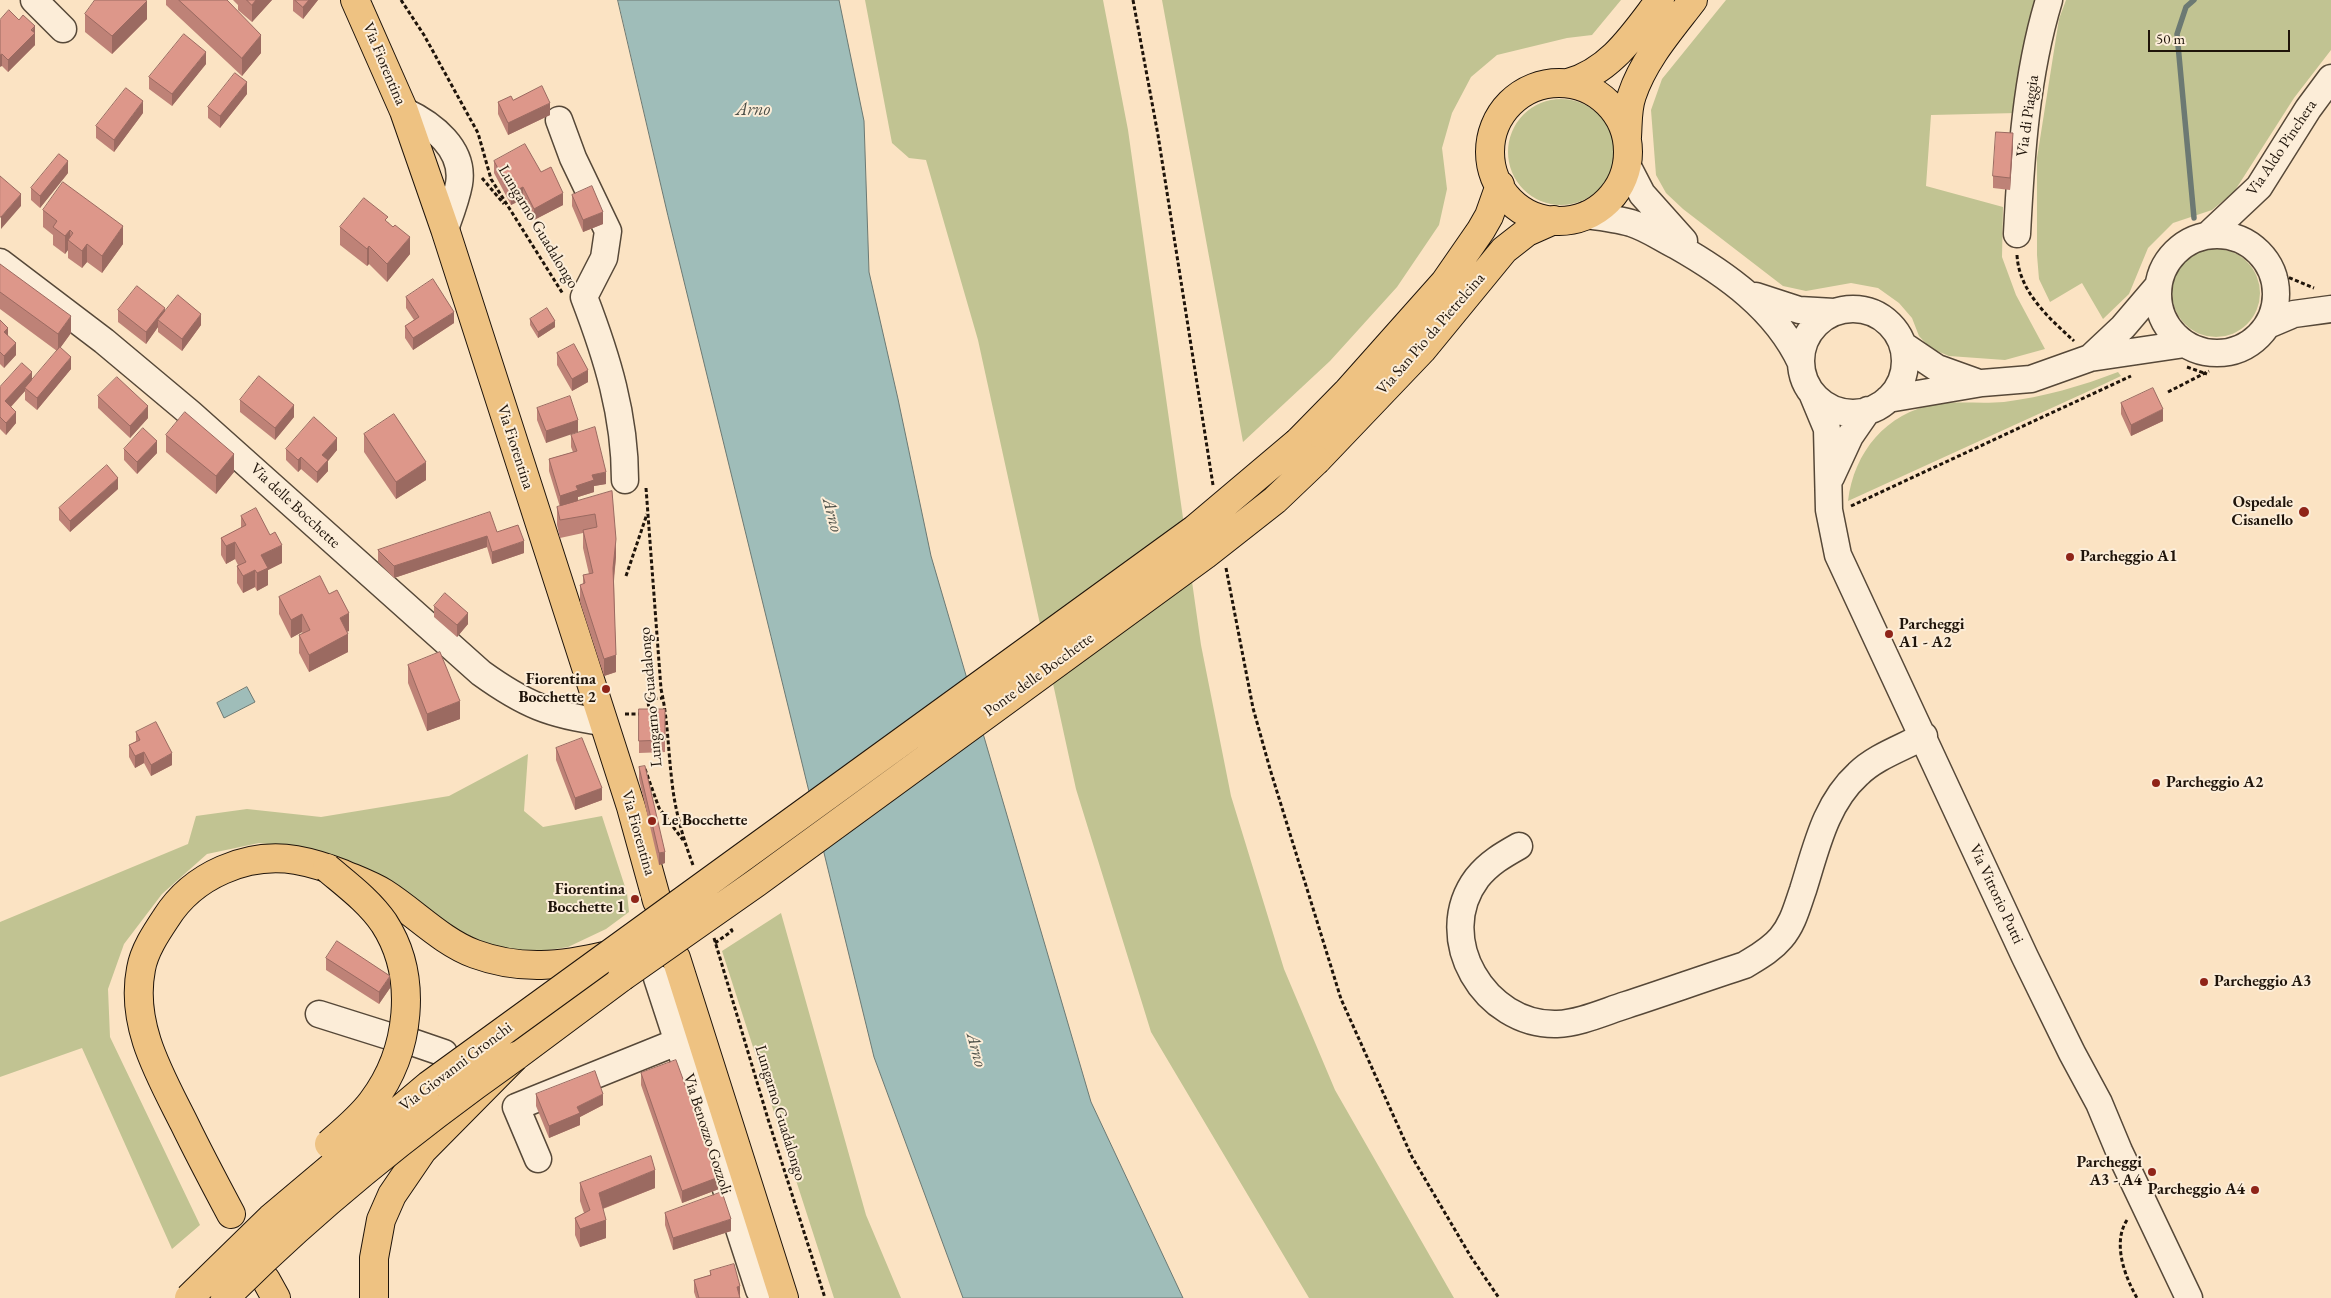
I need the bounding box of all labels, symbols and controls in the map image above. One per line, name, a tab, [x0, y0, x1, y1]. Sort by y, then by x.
street label: Via Fiorentina	[358, 20, 410, 108]
scale bar	[2151, 20, 2294, 52]
text: 50 m	[2156, 29, 2185, 48]
street label: Via di Piaggia	[2013, 74, 2043, 158]
street label: Via Aldo Pinchera	[2243, 96, 2321, 200]
water label: Arno	[736, 99, 770, 121]
street label: Lungarno Guadalongo	[494, 162, 582, 292]
street label: Via San Pio da Pietrelcina	[1373, 269, 1489, 399]
street label: Via Fiorentina	[492, 402, 538, 492]
street label: Via delle Bocchette	[246, 459, 344, 553]
place label: Ospedale Cisanello	[2232, 493, 2293, 531]
water label: Arno	[817, 495, 847, 535]
marker: Ospedale Cisanello	[2297, 505, 2311, 519]
place label: Parcheggio A1	[2080, 547, 2177, 567]
marker: Parcheggio A1	[2064, 551, 2076, 563]
place label: Parcheggi A1 - A2	[1899, 615, 1965, 653]
street label: Lungarno Guadalongo	[635, 626, 667, 768]
marker: Parcheggi A1 - A2	[1883, 628, 1895, 640]
street label: Ponte delle Bocchette	[980, 629, 1098, 721]
place label: Fiorentina Bocchette 2	[518, 670, 596, 708]
marker: Fiorentina Bocchette 2	[600, 683, 612, 695]
place label: Parcheggio A2	[2166, 773, 2263, 793]
marker: Parcheggio A2	[2150, 777, 2162, 789]
street label: Via Fiorentina	[617, 788, 659, 878]
place label: Le Bocchette	[662, 811, 747, 831]
marker: Le Bocchette	[646, 815, 658, 827]
street label: Via Vittorio Putti	[1965, 841, 2027, 947]
place label: Fiorentina Bocchette 1	[547, 880, 625, 918]
marker: Fiorentina Bocchette 1	[629, 893, 641, 905]
place label: Parcheggio A3	[2214, 972, 2311, 992]
marker: Parcheggio A3	[2198, 976, 2210, 988]
street label: Via Giovanni Gronchi	[396, 1018, 516, 1116]
water label: Arno	[961, 1030, 991, 1070]
street label: Lungarno Guadalongo	[750, 1043, 810, 1183]
street label: Via Benozzo Gozzoli	[678, 1071, 736, 1197]
place label: Parcheggi A3 - A4	[2076, 1153, 2142, 1191]
marker: Parcheggi A3 - A4	[2146, 1166, 2158, 1178]
place label: Parcheggio A4	[2148, 1180, 2245, 1200]
marker: Parcheggio A4	[2249, 1184, 2261, 1196]

